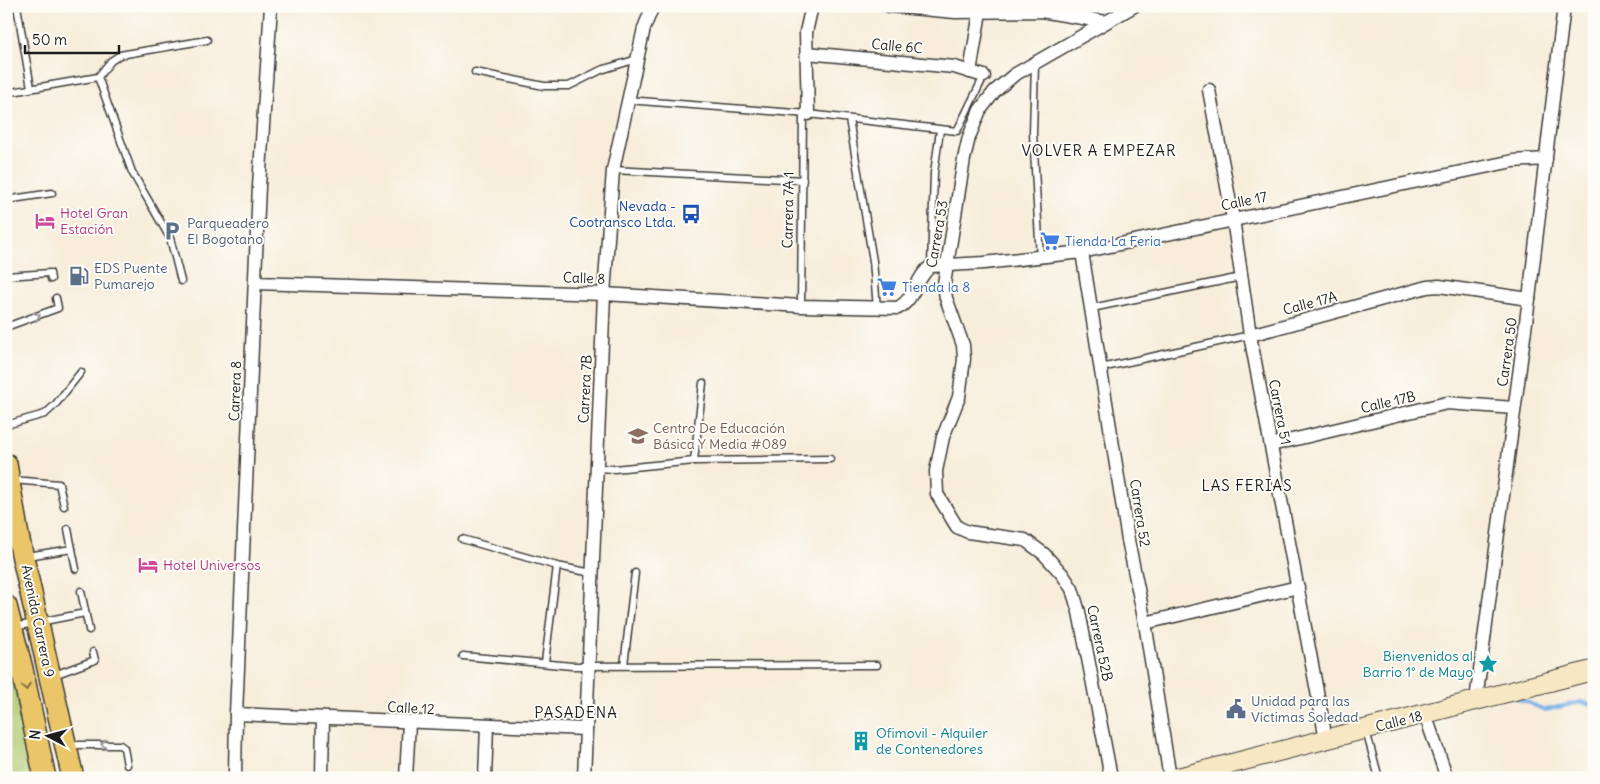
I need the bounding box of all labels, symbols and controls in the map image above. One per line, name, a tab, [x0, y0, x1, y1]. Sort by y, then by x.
scale bar	[25, 22, 119, 54]
text: 50 m	[32, 30, 67, 49]
street label: Calle 6C	[871, 35, 923, 57]
district label: VOLVER A EMPEZAR	[1022, 141, 1176, 160]
street label: Carrera 7A 1	[778, 171, 798, 249]
street label: Calle 17	[1219, 187, 1269, 215]
place label: Nevada - Cootransco Ltda.	[569, 197, 676, 231]
street label: Carrera 53	[922, 199, 952, 269]
bus stop icon: Nevada - Cootransco Ltda.	[680, 203, 702, 225]
place label: Hotel Gran Estación	[60, 204, 128, 238]
hotel icon: Hotel Gran Estación	[34, 210, 56, 232]
place label: Parqueadero El Bogotano	[187, 214, 269, 248]
parking icon: Parqueadero El Bogotano	[161, 220, 183, 242]
supermarket icon: Tienda La Feria	[1039, 230, 1061, 252]
place label: Tienda La Feria	[1065, 232, 1161, 250]
place label: EDS Puente Pumarejo	[94, 259, 167, 293]
fuel station icon: EDS Puente Pumarejo	[68, 265, 90, 287]
street label: Calle 8	[563, 268, 605, 288]
supermarket icon: Tienda la 8	[876, 276, 898, 298]
place label: Tienda la 8	[902, 278, 970, 296]
street label: Calle 17A	[1281, 287, 1339, 319]
one-way arrow	[32, 311, 41, 322]
street label: Carrera 50	[1493, 316, 1521, 388]
street label: Carrera 7B	[574, 354, 596, 424]
street label: Carrera 8	[225, 360, 245, 422]
street label: Carrera 51	[1265, 378, 1295, 446]
street label: Calle 17B	[1359, 387, 1417, 417]
place label: Centro De Educación Básica Y Media #089	[653, 419, 787, 453]
school or university icon: Centro De Educación Básica Y Media #089	[627, 425, 649, 447]
district label: LAS FERIAS	[1201, 476, 1293, 495]
street label: Carrera 52	[1126, 478, 1154, 548]
hotel icon: Hotel Universos	[137, 554, 159, 576]
place label: Hotel Universos	[163, 556, 261, 574]
street label: Avenida Carrera 9	[17, 563, 59, 679]
street label: Carrera 52B	[1083, 603, 1117, 683]
place label: Bienvenidos al Barrio 1° de Mayo	[1362, 647, 1473, 681]
place icon: Bienvenidos al Barrio 1° de Mayo	[1477, 653, 1499, 675]
one-way arrow	[20, 682, 31, 691]
place label: Unidad para las Víctimas Soledad	[1251, 692, 1359, 726]
street label: Calle 12	[387, 698, 435, 718]
public building icon: Unidad para las Víctimas Soledad	[1225, 698, 1247, 720]
district label: PASADENA	[534, 703, 618, 722]
street label: Calle 18	[1374, 706, 1424, 736]
north arrow	[22, 712, 72, 762]
place label: Ofimovil - Alquiler de Contenedores	[876, 724, 988, 758]
text: N	[26, 729, 45, 740]
building icon: Ofimovil - Alquiler de Contenedores	[850, 730, 872, 752]
one-way arrow	[99, 739, 107, 749]

